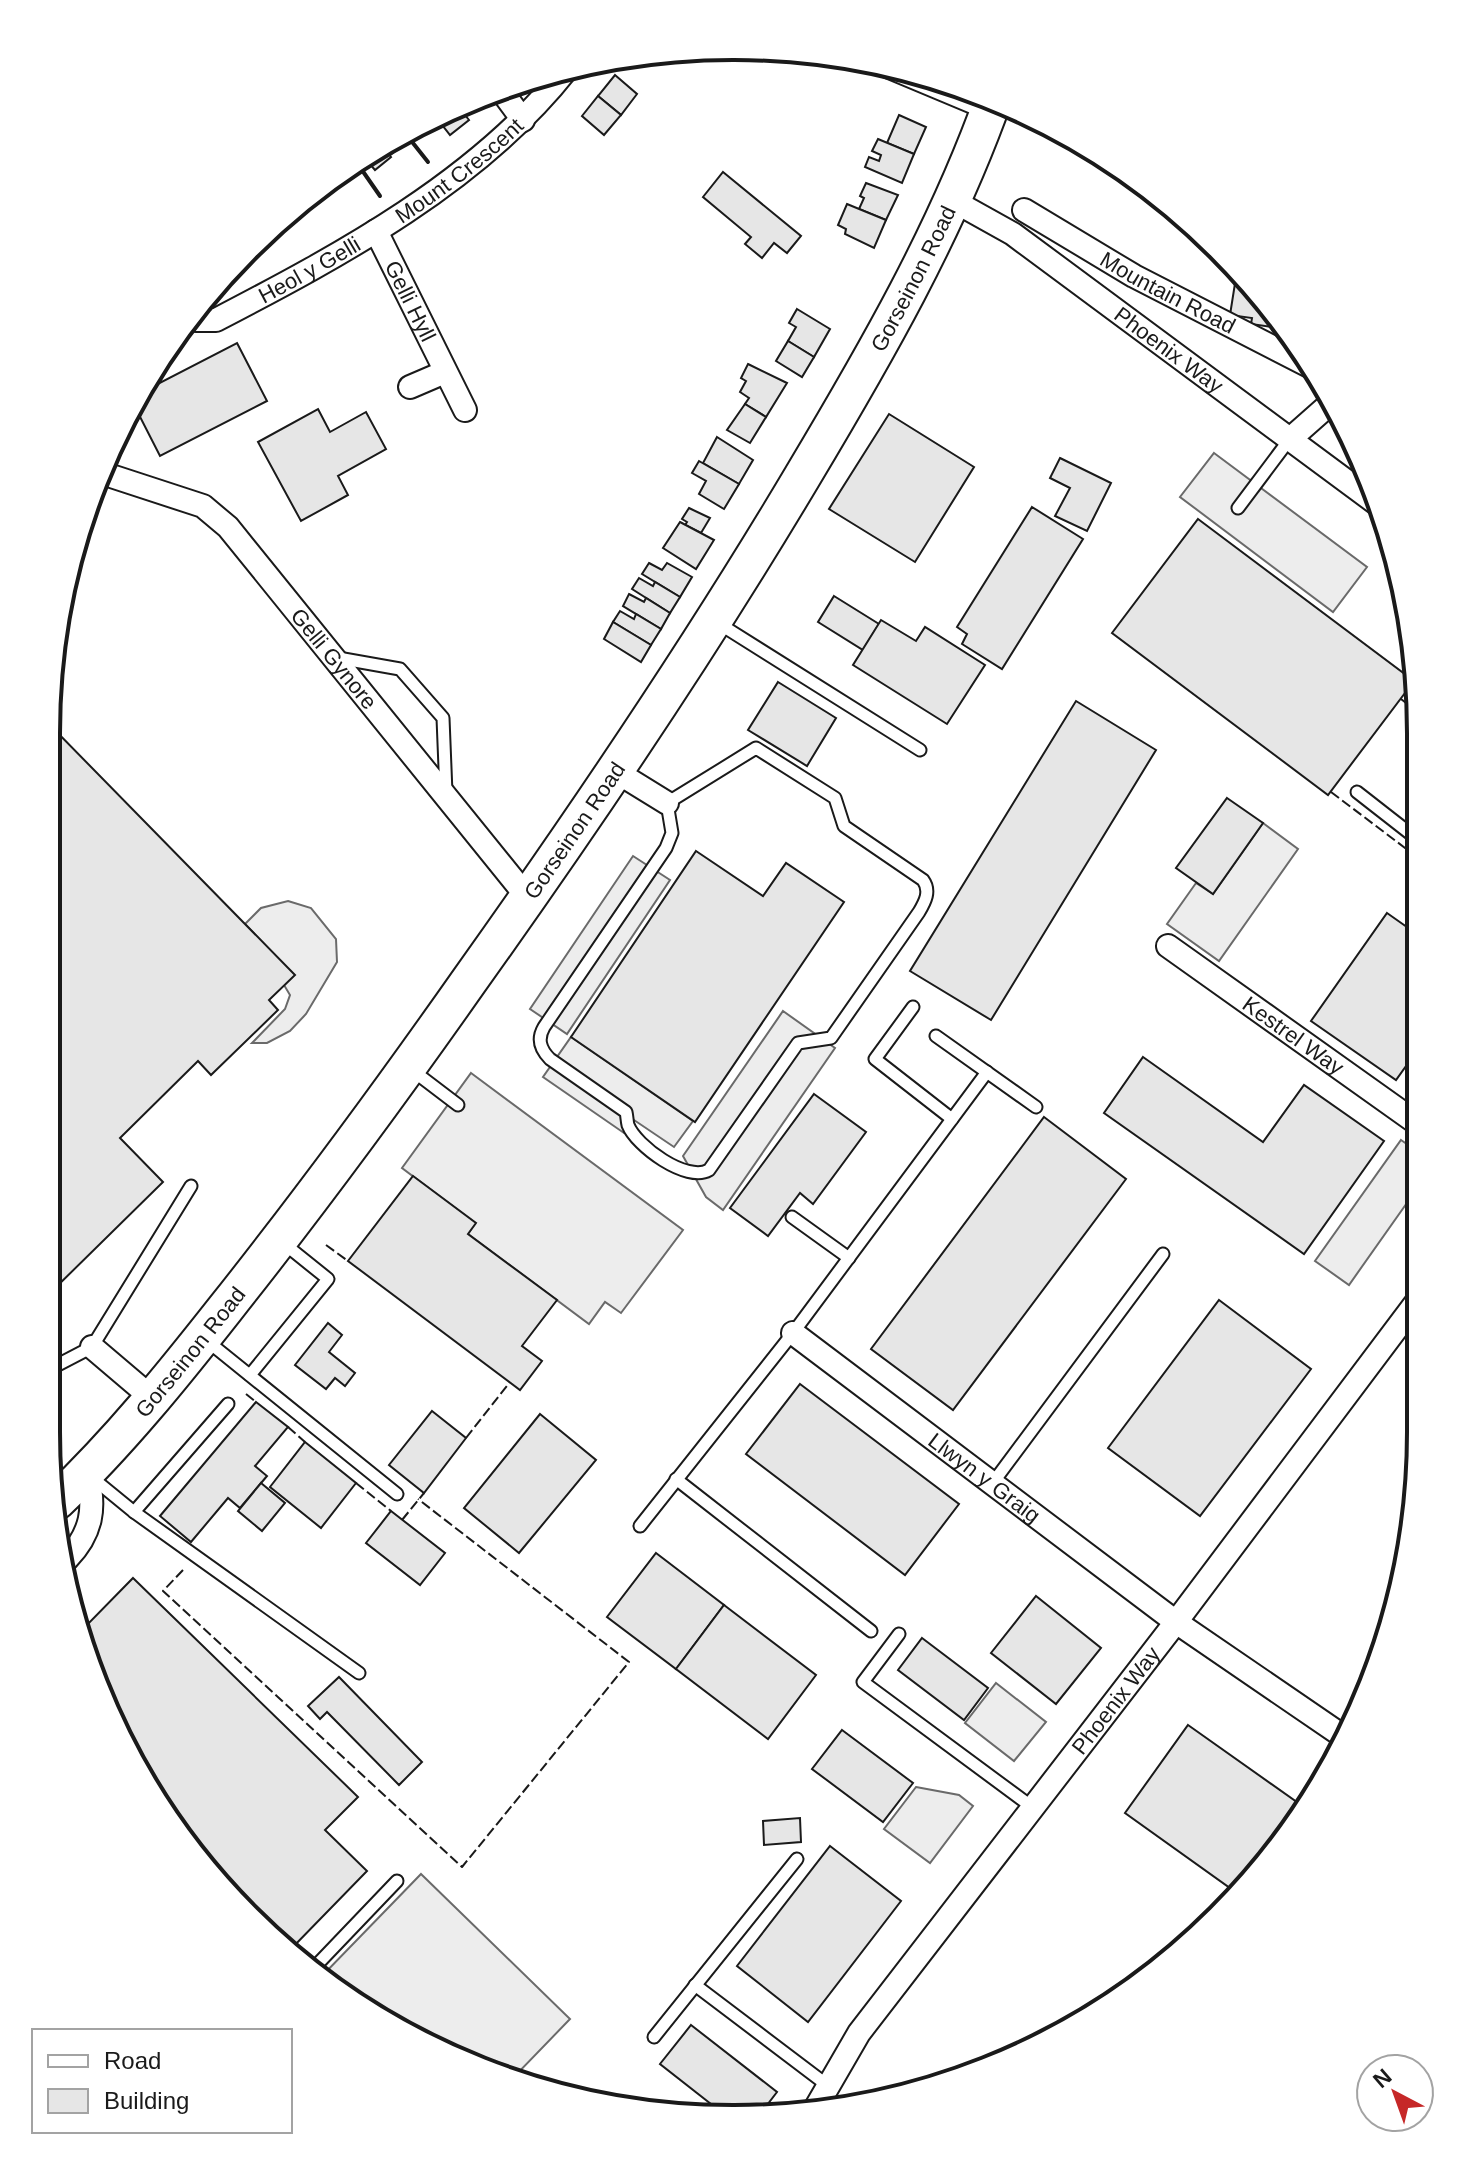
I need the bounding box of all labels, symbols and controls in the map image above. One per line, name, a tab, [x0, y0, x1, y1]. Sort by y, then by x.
street label: Mount Crescent	[390, 113, 528, 228]
street label: Gorseinon Road	[865, 202, 961, 356]
street label: Heol y Gelli	[254, 231, 365, 308]
street label: Mountain Road	[1096, 246, 1240, 338]
street label: Gelli Hyll	[380, 256, 441, 345]
street label: Phoenix Way	[1110, 301, 1228, 398]
street label: Gelli Gynore	[286, 603, 383, 714]
street label: Gorseinon Road	[519, 757, 630, 904]
street label: Kestrel Way	[1238, 991, 1349, 1080]
street label: Gorseinon Road	[130, 1282, 250, 1422]
street label: Llwyn y Graig	[924, 1427, 1045, 1528]
street label: Phoenix Way	[1066, 1642, 1165, 1759]
legend	[32, 2029, 292, 2133]
text: Road	[104, 2047, 161, 2074]
north arrow	[1355, 2053, 1435, 2133]
text: N	[1368, 2064, 1396, 2093]
text: Building	[104, 2087, 189, 2114]

